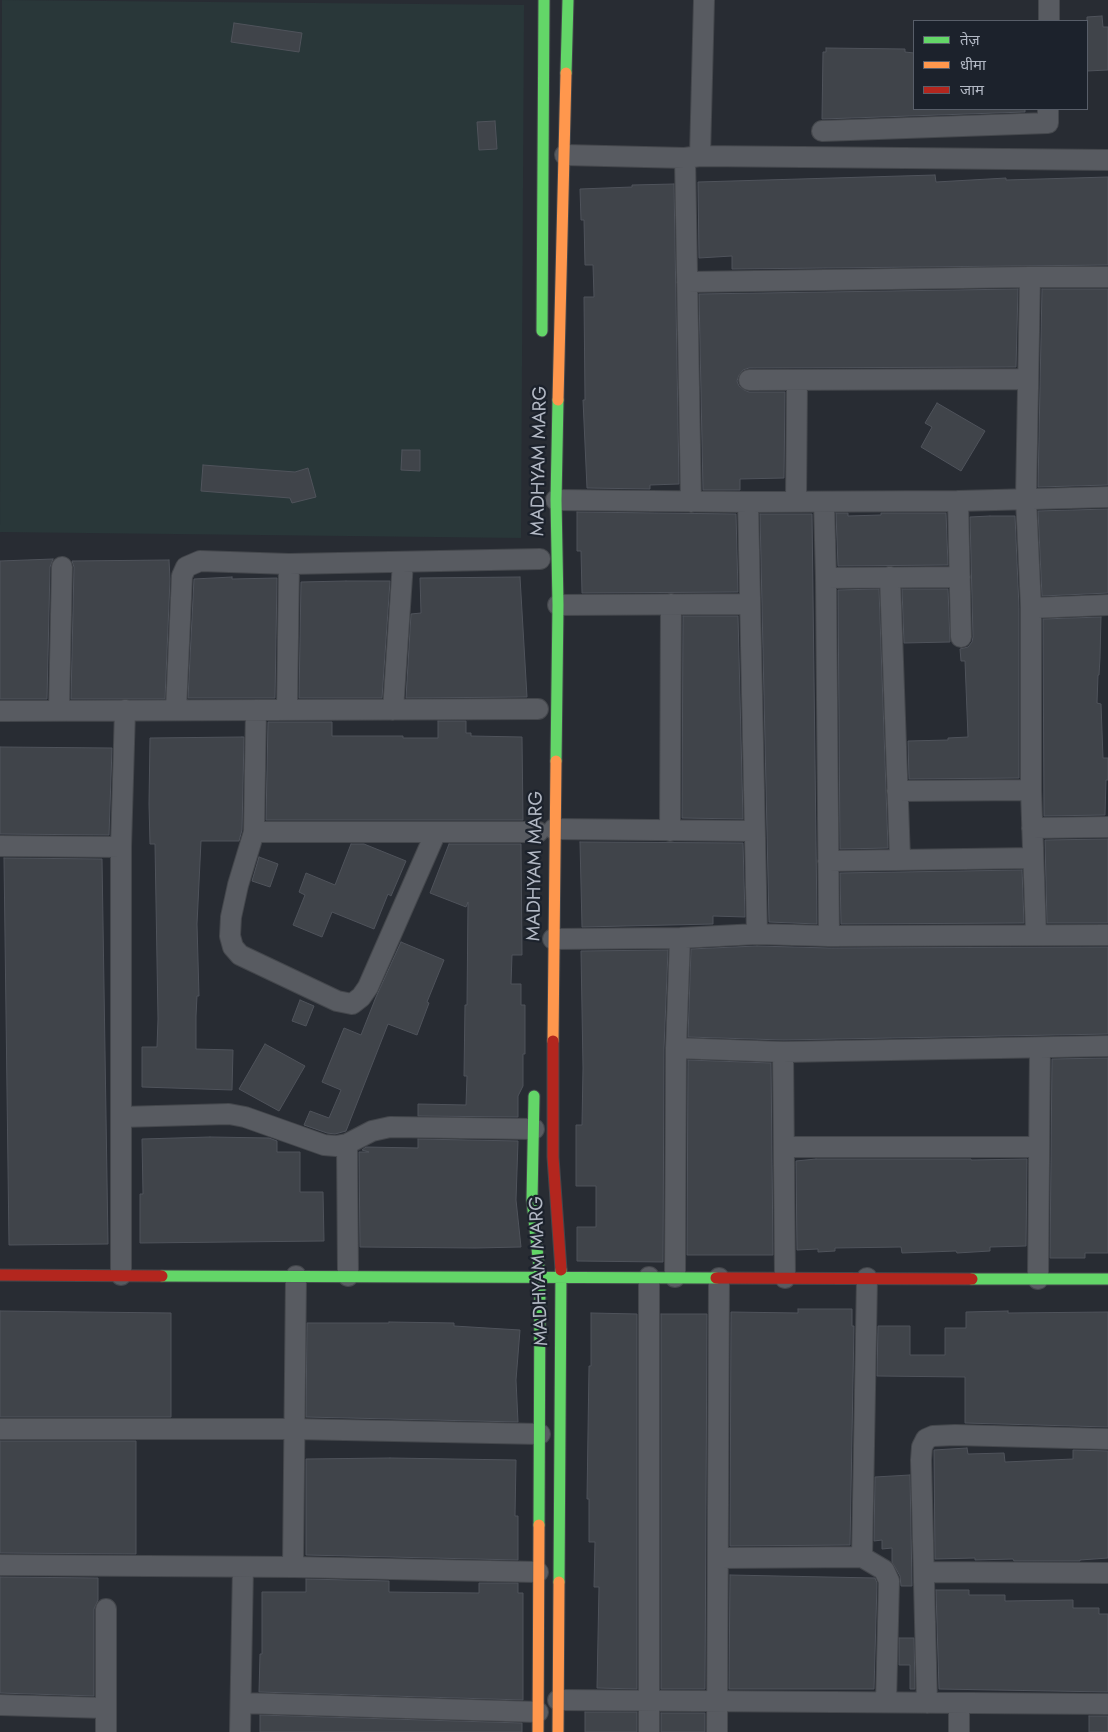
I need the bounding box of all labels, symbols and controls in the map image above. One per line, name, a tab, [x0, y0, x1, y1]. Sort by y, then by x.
legend	[913, 20, 1088, 110]
text: तेज़	[960, 29, 980, 51]
text: धीमा	[960, 54, 986, 76]
text: जाम	[960, 79, 984, 101]
street label: MADHYAM MARG	[527, 386, 553, 536]
street label: MADHYAM MARG	[523, 791, 549, 941]
street label: MADHYAM MARG	[526, 1196, 554, 1346]

